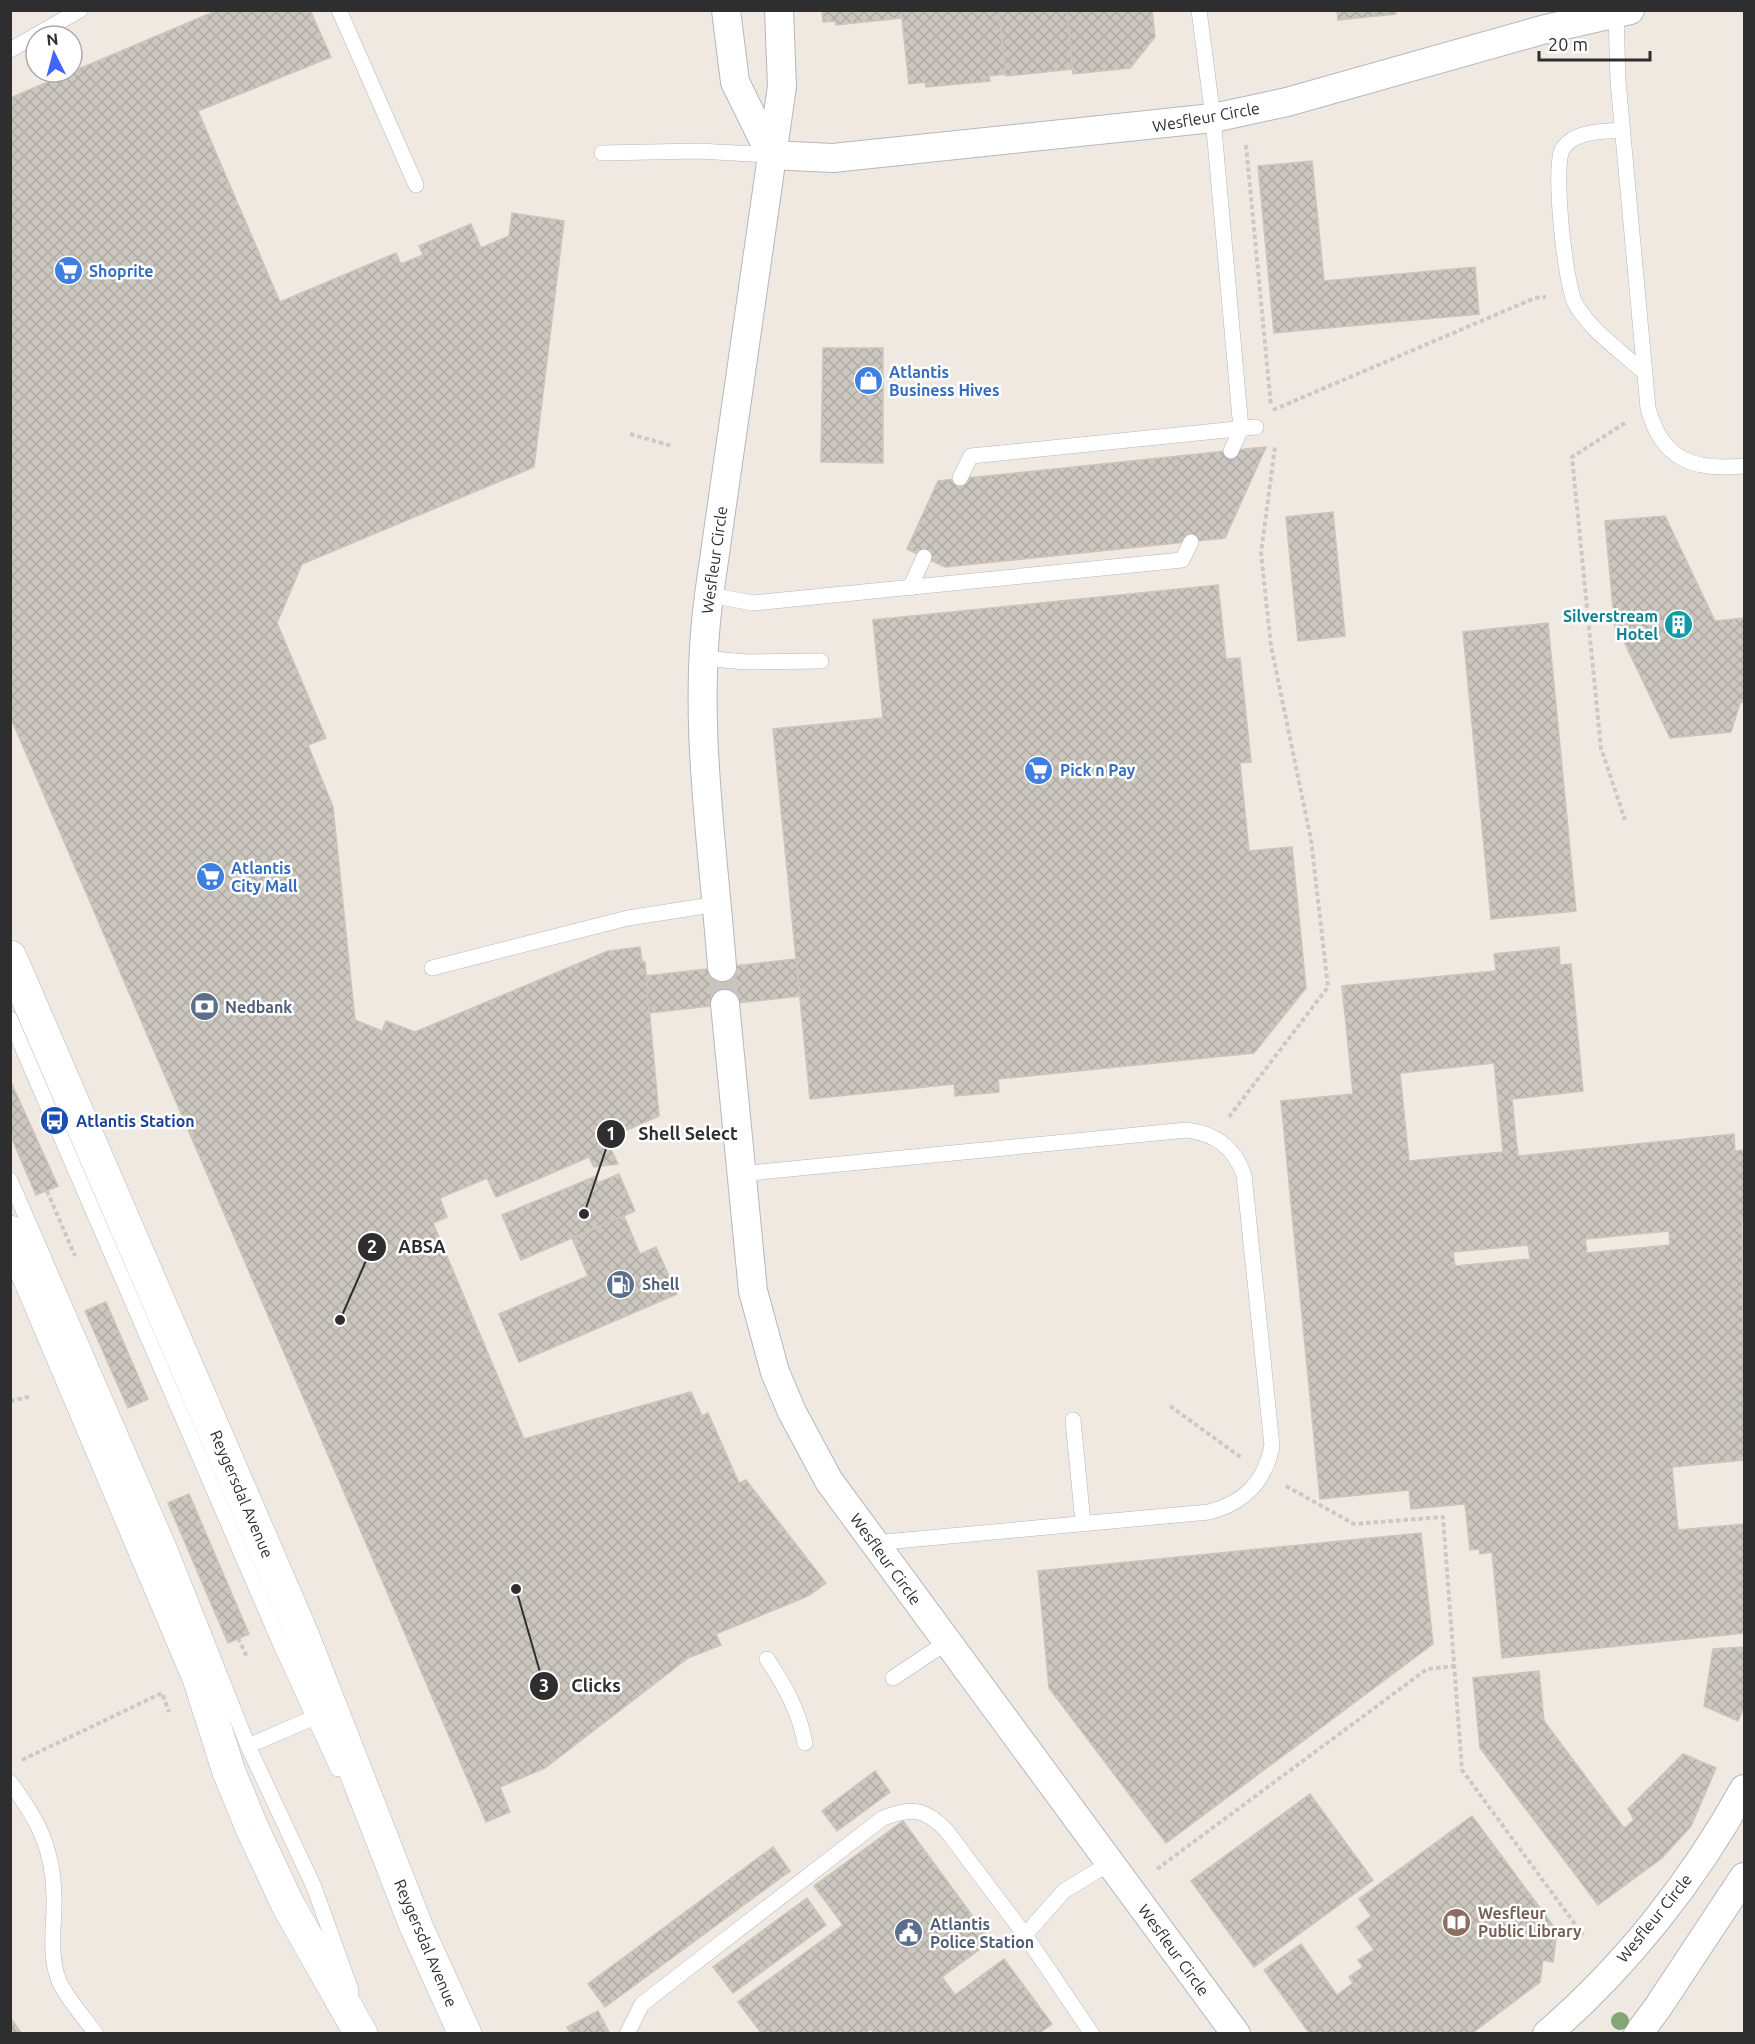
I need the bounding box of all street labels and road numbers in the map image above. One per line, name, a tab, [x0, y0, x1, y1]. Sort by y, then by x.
street label: Wesfleur Circle	[1151, 99, 1261, 135]
street label: Wesfleur Circle	[698, 505, 730, 615]
street label: Reygersdal Avenue	[207, 1428, 277, 1560]
street label: Wesfleur Circle	[847, 1510, 925, 1608]
street label: Wesfleur Circle	[1613, 1870, 1695, 1966]
street label: Reygersdal Avenue	[391, 1877, 461, 2009]
street label: Wesfleur Circle	[1135, 1901, 1213, 1999]

